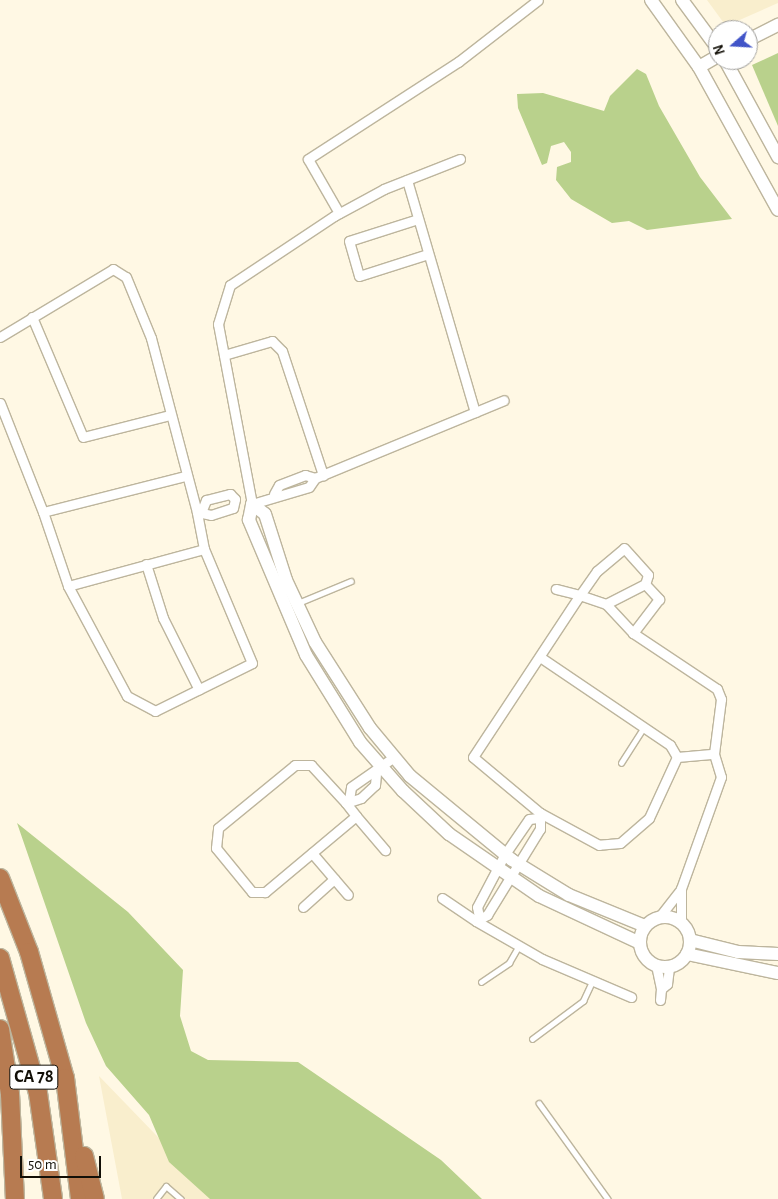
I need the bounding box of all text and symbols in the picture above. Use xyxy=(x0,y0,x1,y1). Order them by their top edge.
north arrow xyxy=(708,20,758,70)
text: N xyxy=(712,43,728,56)
road number: CA 78 xyxy=(9,1062,59,1092)
scale bar xyxy=(22,1146,104,1178)
text: 50 m xyxy=(28,1157,57,1172)

